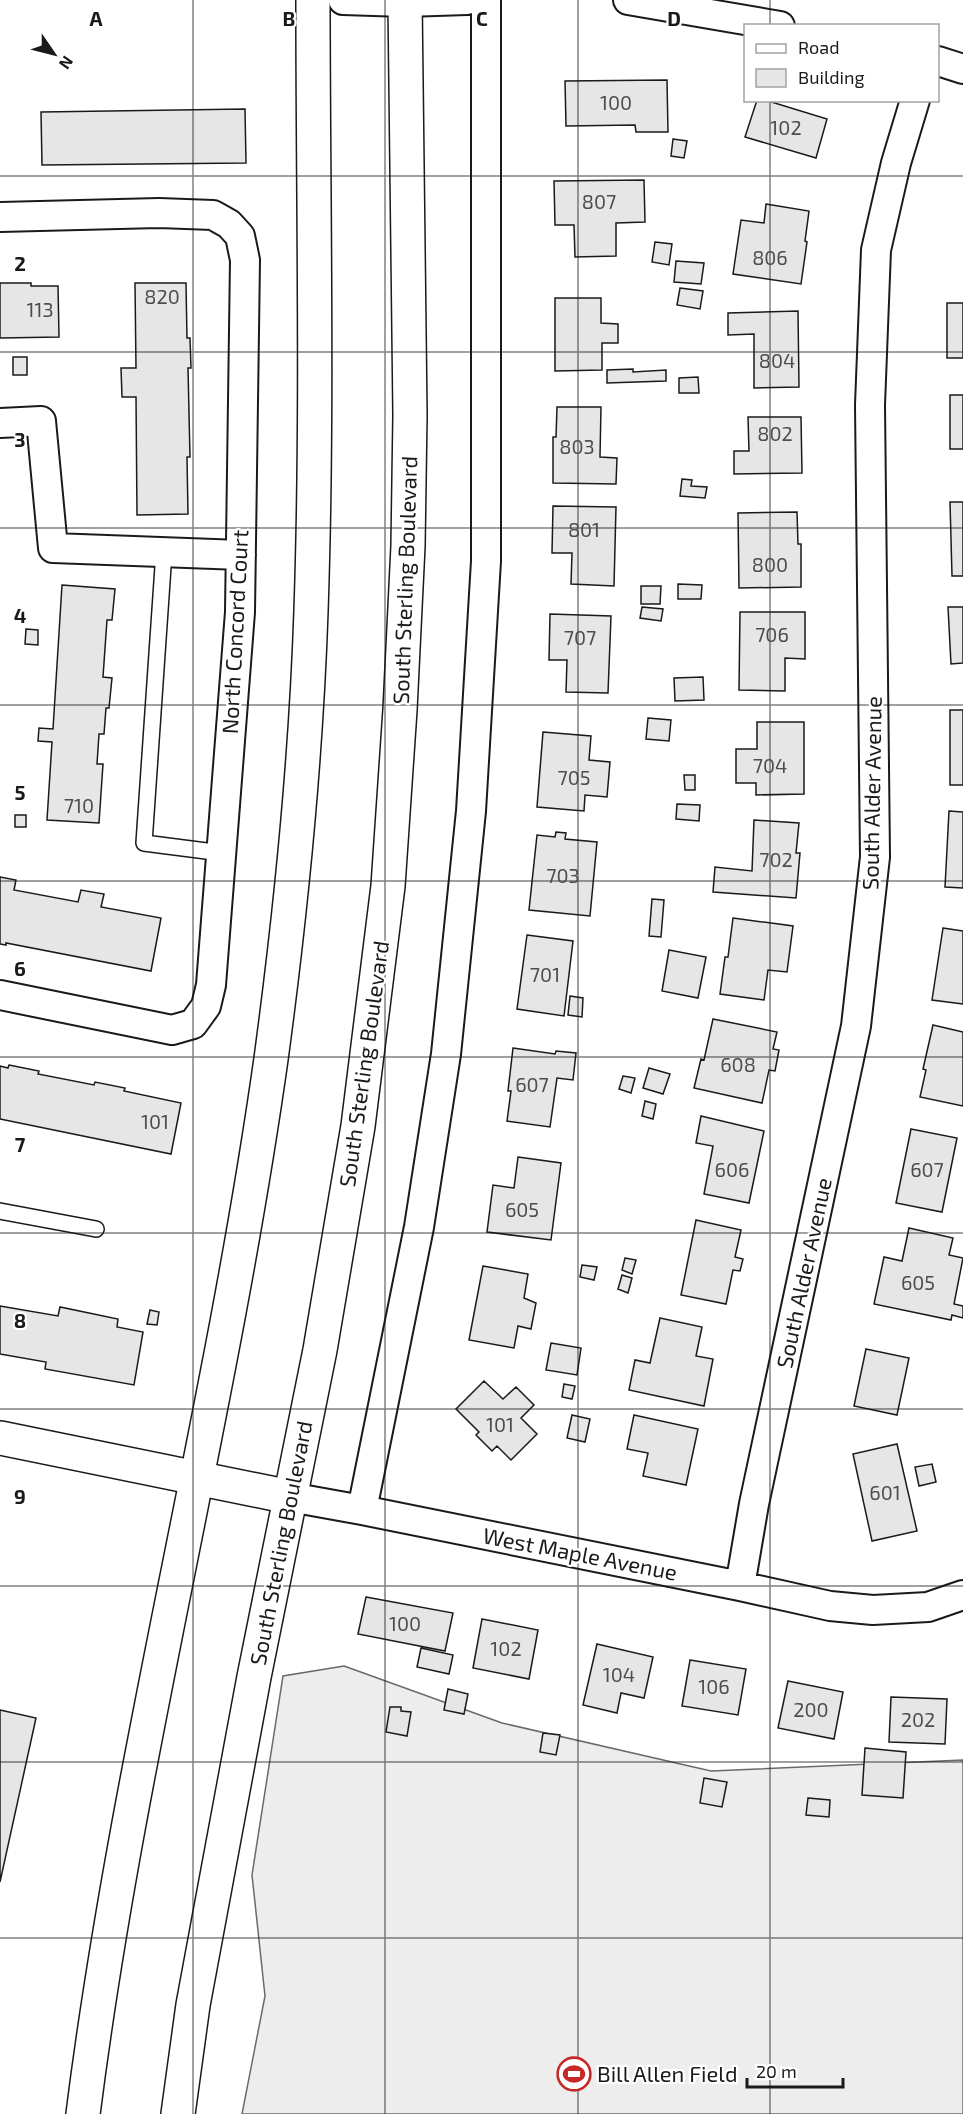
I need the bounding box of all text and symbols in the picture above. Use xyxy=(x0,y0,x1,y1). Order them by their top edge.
text: A xyxy=(89,6,103,30)
text: B xyxy=(283,6,295,30)
text: C xyxy=(476,6,488,30)
text: D xyxy=(667,6,681,30)
north arrow xyxy=(24,24,84,84)
legend xyxy=(744,24,939,102)
text: Road xyxy=(798,36,839,58)
text: N xyxy=(56,53,78,73)
text: Building xyxy=(798,66,865,88)
house number: 100 xyxy=(600,90,632,114)
house number: 102 xyxy=(770,115,802,139)
house number: 807 xyxy=(582,189,616,213)
house number: 806 xyxy=(752,245,788,269)
text: 2 xyxy=(14,251,26,275)
house number: 820 xyxy=(144,284,180,308)
house number: 113 xyxy=(26,297,54,321)
house number: 804 xyxy=(759,348,795,372)
house number: 802 xyxy=(757,421,793,445)
text: 3 xyxy=(14,427,26,451)
house number: 803 xyxy=(559,434,595,458)
street label: South Sterling Boulevard xyxy=(387,455,421,705)
house number: 801 xyxy=(568,517,600,541)
street label: North Concord Court xyxy=(216,529,252,735)
house number: 800 xyxy=(752,552,788,576)
text: 4 xyxy=(14,603,27,627)
house number: 706 xyxy=(755,622,789,646)
house number: 707 xyxy=(564,625,596,649)
street label: South Alder Avenue xyxy=(856,696,886,890)
house number: 704 xyxy=(753,753,787,777)
house number: 705 xyxy=(557,765,591,789)
text: 5 xyxy=(14,780,26,804)
house number: 710 xyxy=(64,793,94,817)
house number: 702 xyxy=(759,847,793,871)
house number: 703 xyxy=(546,863,580,887)
street label: South Sterling Boulevard xyxy=(333,939,393,1189)
text: 6 xyxy=(14,956,26,980)
house number: 701 xyxy=(530,962,560,986)
house number: 608 xyxy=(720,1052,756,1076)
house number: 607 xyxy=(515,1072,549,1096)
house number: 101 xyxy=(141,1109,169,1133)
text: 7 xyxy=(15,1132,26,1156)
house number: 606 xyxy=(715,1157,749,1181)
house number: 607 xyxy=(910,1157,944,1181)
street label: South Alder Avenue xyxy=(770,1175,836,1370)
house number: 605 xyxy=(505,1197,539,1221)
house number: 605 xyxy=(901,1270,935,1294)
text: 8 xyxy=(14,1308,26,1332)
house number: 101 xyxy=(486,1412,514,1436)
street label: South Sterling Boulevard xyxy=(244,1418,316,1667)
house number: 601 xyxy=(869,1480,901,1504)
text: 9 xyxy=(14,1484,26,1508)
street label: West Maple Avenue xyxy=(481,1521,680,1585)
house number: 100 xyxy=(389,1611,421,1635)
house number: 102 xyxy=(490,1636,522,1660)
house number: 104 xyxy=(603,1662,635,1686)
house number: 106 xyxy=(698,1674,730,1698)
house number: 200 xyxy=(793,1697,829,1721)
house number: 202 xyxy=(901,1707,935,1731)
scale bar xyxy=(747,2051,843,2089)
sports icon: Bill Allen Field xyxy=(556,2056,592,2092)
place label: Bill Allen Field xyxy=(597,2060,738,2086)
text: 20 m xyxy=(756,2060,797,2082)

